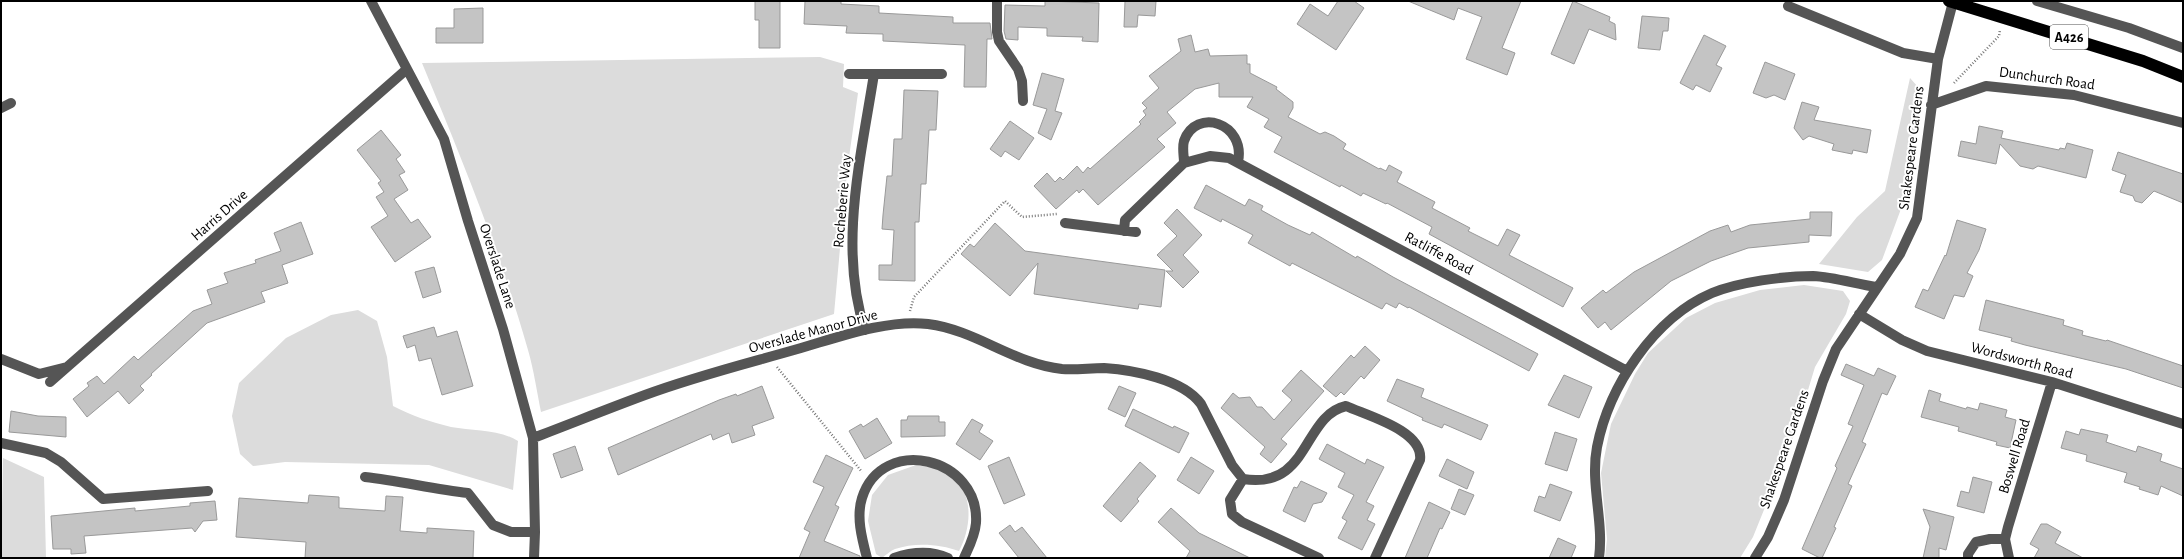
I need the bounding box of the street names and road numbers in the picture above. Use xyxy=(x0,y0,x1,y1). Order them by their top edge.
road number: A426 xyxy=(2050,25,2088,49)
street label: Dunchurch Road xyxy=(1998,64,2096,93)
street label: Shakespeare Gardens xyxy=(1896,85,1927,211)
street label: Rocheberie Way xyxy=(831,153,854,248)
street label: Harris Drive xyxy=(188,187,250,244)
street label: Overslade Lane xyxy=(477,222,518,311)
street label: Ratliffe Road xyxy=(1402,229,1476,278)
street label: Overslade Manor Drive xyxy=(747,307,879,356)
street label: Wordsworth Road xyxy=(1969,340,2075,381)
street label: Shakespeare Gardens xyxy=(1757,388,1812,511)
street label: Boswell Road xyxy=(1996,417,2033,495)

